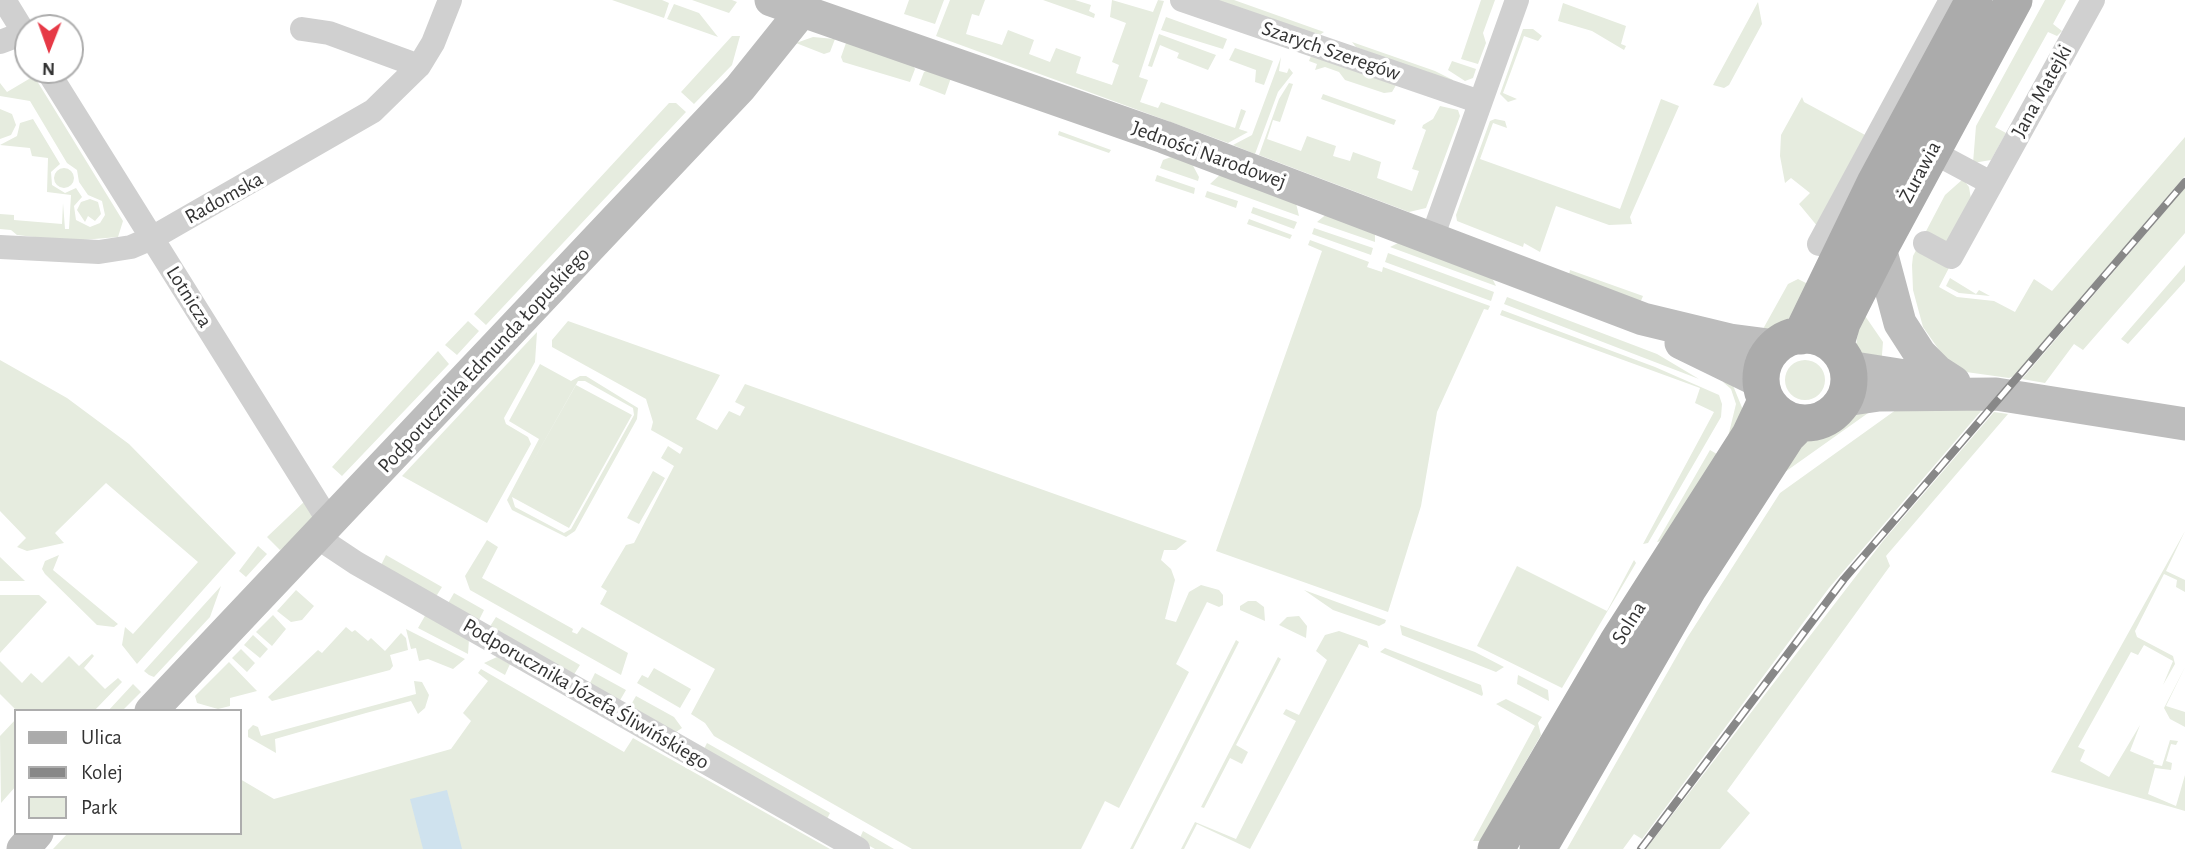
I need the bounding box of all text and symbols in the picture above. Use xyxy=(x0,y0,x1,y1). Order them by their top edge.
north arrow xyxy=(14,14,84,84)
street label: Szarych Szeregów xyxy=(1258,16,1404,86)
street label: Jana Matejki xyxy=(2006,40,2078,142)
text: N xyxy=(42,59,55,78)
street label: Jedności Narodowej xyxy=(1128,115,1290,195)
street label: Żurawia xyxy=(1893,137,1947,207)
street label: Radomska xyxy=(181,166,267,230)
street label: Podporucznika Edmunda Łopuskiego xyxy=(372,242,596,478)
street label: Lotnicza xyxy=(160,262,218,332)
street label: Solna xyxy=(1606,597,1652,649)
street label: Podporucznika Józefa Śliwińskiego xyxy=(458,613,714,775)
legend xyxy=(14,709,242,835)
text: Ulica xyxy=(81,727,122,748)
text: Kolej xyxy=(81,762,123,783)
text: Park xyxy=(81,797,117,818)

